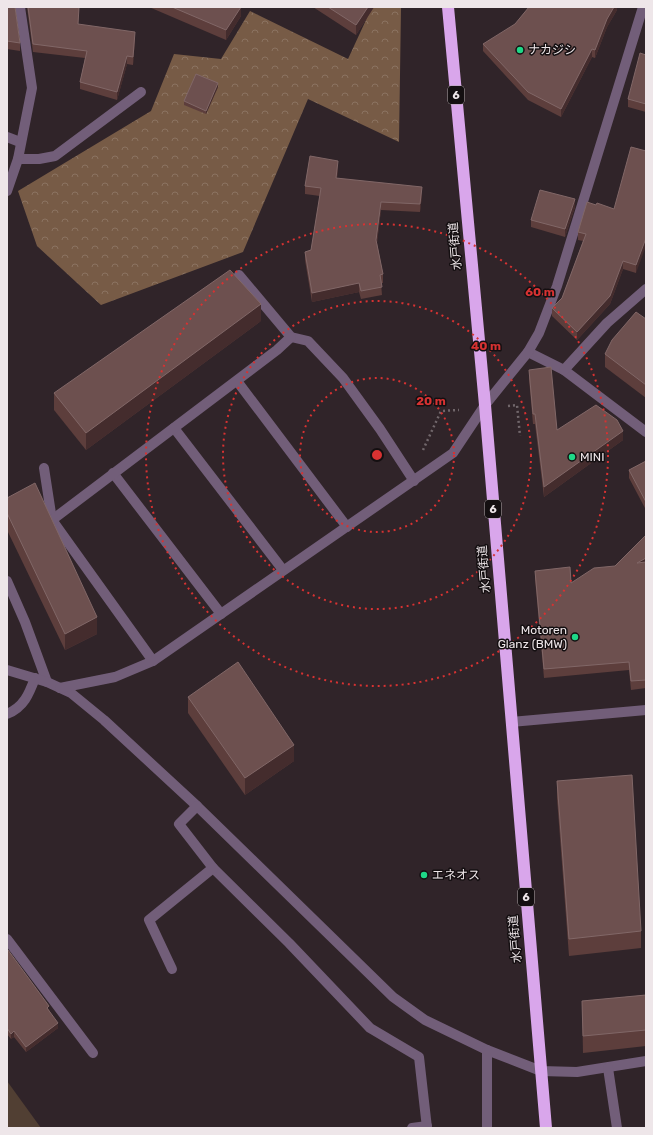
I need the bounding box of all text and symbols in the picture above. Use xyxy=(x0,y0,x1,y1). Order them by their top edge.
place label: ナカジシ xyxy=(528,43,576,57)
marker: ナカジシ xyxy=(515,45,525,55)
road number: 6 xyxy=(448,86,464,104)
street label: 水戸街道 xyxy=(446,221,464,271)
text: 60 m xyxy=(525,285,555,299)
text: 40 m xyxy=(471,339,501,353)
text: 20 m xyxy=(416,394,446,408)
centre of rings xyxy=(370,448,384,462)
place label: MINI xyxy=(580,450,604,464)
marker: MINI xyxy=(567,452,577,462)
road number: 6 xyxy=(485,500,501,518)
street label: 水戸街道 xyxy=(475,544,493,594)
place label: Motoren Glanz (BMW) xyxy=(498,623,567,651)
marker: Motoren Glanz (BMW) xyxy=(570,632,580,642)
place label: エネオス xyxy=(432,868,480,882)
marker: エネオス xyxy=(419,870,429,880)
road number: 6 xyxy=(518,888,534,906)
street label: 水戸街道 xyxy=(506,914,524,964)

